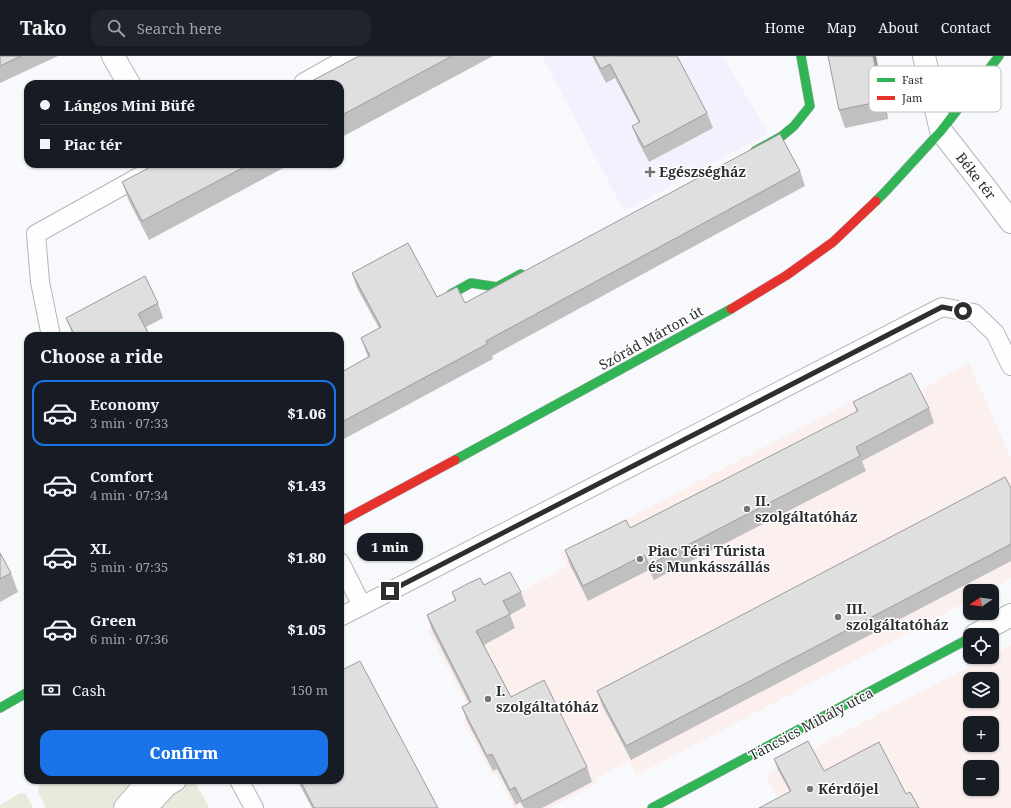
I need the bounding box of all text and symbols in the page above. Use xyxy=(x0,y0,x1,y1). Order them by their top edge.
search box xyxy=(91,10,371,46)
text: Tako xyxy=(20,15,67,41)
icon: search xyxy=(105,17,127,39)
text: Search here xyxy=(137,18,222,38)
text: Home xyxy=(765,18,805,37)
text: Map xyxy=(827,18,856,37)
text: About xyxy=(878,18,919,37)
text: Contact xyxy=(941,18,991,37)
legend xyxy=(869,66,1001,112)
text: Fast xyxy=(902,72,923,87)
text: Jam xyxy=(901,90,923,105)
text: Lángos Mini Büfé xyxy=(64,95,195,115)
text: Piac tér xyxy=(64,134,122,154)
street label: Béke tér xyxy=(952,148,1001,203)
place label: Egészségház xyxy=(659,162,746,181)
marker: Egészségház xyxy=(644,166,656,178)
street label: Szórád Márton út xyxy=(595,301,706,374)
route start xyxy=(954,302,972,320)
text: Choose a ride xyxy=(40,344,163,368)
text: Economy xyxy=(90,394,159,414)
icon: car xyxy=(42,395,78,431)
text: $1.06 xyxy=(287,403,326,423)
text: 3 min · 07:33 xyxy=(90,414,168,432)
text: Comfort xyxy=(90,466,153,486)
icon: car xyxy=(42,467,78,503)
text: $1.43 xyxy=(287,475,326,495)
text: 4 min · 07:34 xyxy=(90,486,168,504)
place label: II. szolgáltatóház xyxy=(755,491,857,526)
marker: II. szolgáltatóház xyxy=(742,504,752,514)
callout: 1 min xyxy=(357,533,423,561)
text: XL xyxy=(90,538,111,558)
text: 1 min xyxy=(371,538,409,556)
icon: car xyxy=(42,539,78,575)
place label: Piac Téri Túrista és Munkásszállás xyxy=(648,541,770,576)
text: $1.80 xyxy=(287,547,326,567)
marker: Piac Téri Túrista és Munkásszállás xyxy=(635,554,645,564)
text: 5 min · 07:35 xyxy=(90,558,168,576)
route end xyxy=(381,582,399,600)
north arrow xyxy=(963,584,999,620)
map controls xyxy=(963,584,999,796)
place label: III. szolgáltatóház xyxy=(846,599,948,634)
text: Green xyxy=(90,610,137,630)
icon: car xyxy=(42,611,78,647)
marker: III. szolgáltatóház xyxy=(833,612,843,622)
text: $1.05 xyxy=(287,619,326,639)
button: locate xyxy=(963,628,999,664)
text: 6 min · 07:36 xyxy=(90,630,168,648)
button: layers xyxy=(963,672,999,708)
icon: cash xyxy=(40,679,62,701)
text: Cash xyxy=(72,680,106,700)
text: 150 m xyxy=(291,681,328,699)
place label: I. szolgáltatóház xyxy=(496,681,598,716)
street label: Táncsics Mihály utca xyxy=(745,683,876,764)
marker: I. szolgáltatóház xyxy=(483,694,493,704)
button: + xyxy=(963,716,999,752)
button: Confirm xyxy=(40,730,328,776)
button: − xyxy=(963,760,999,796)
place label: Kérdőjel xyxy=(818,779,879,798)
marker: Kérdőjel xyxy=(805,784,815,794)

